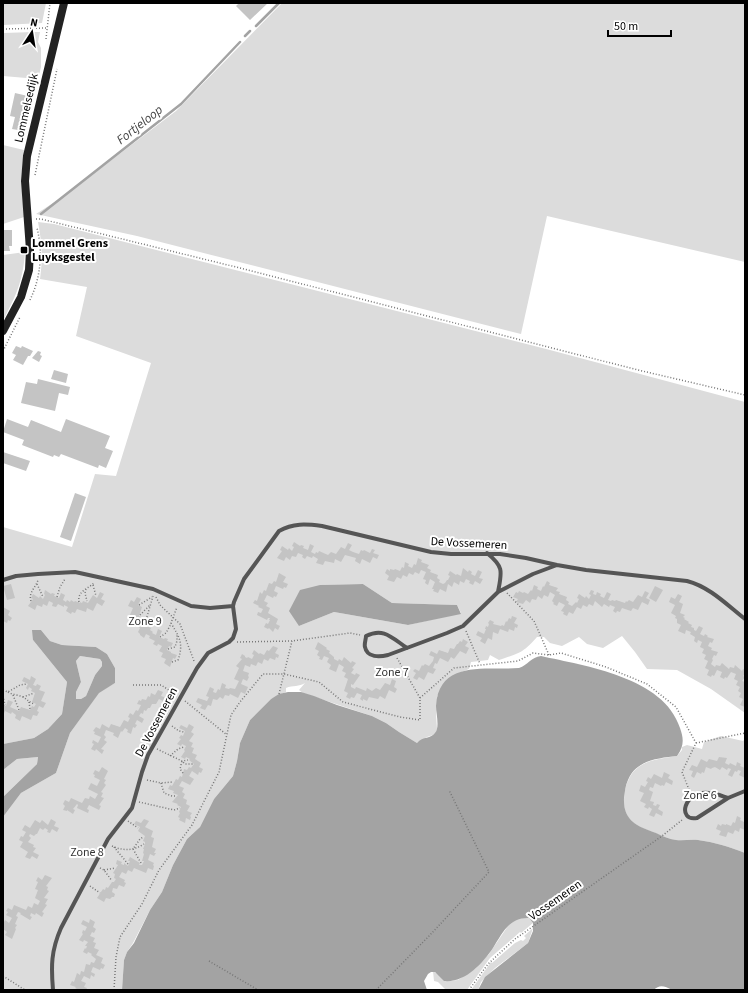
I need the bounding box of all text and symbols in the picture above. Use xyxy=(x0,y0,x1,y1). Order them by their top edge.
north arrow xyxy=(12,12,52,52)
scale bar xyxy=(608,12,671,38)
text: N xyxy=(29,15,39,31)
text: 50 m xyxy=(614,18,638,35)
street label: Lommelsedijk xyxy=(10,72,43,144)
water label: Fortjeloop xyxy=(113,101,167,149)
place label: Lommel Grens Luyksgestel xyxy=(32,235,108,266)
marker: Lommel Grens Luyksgestel xyxy=(19,245,29,255)
street label: De Vossemeren xyxy=(430,533,508,554)
park label: Zone 9 xyxy=(128,613,162,630)
park label: Zone 7 xyxy=(375,664,409,681)
street label: De Vossemeren xyxy=(131,684,182,760)
park label: Zone 6 xyxy=(683,787,717,804)
park label: Zone 8 xyxy=(70,844,104,861)
street label: Vossemeren xyxy=(525,876,585,925)

